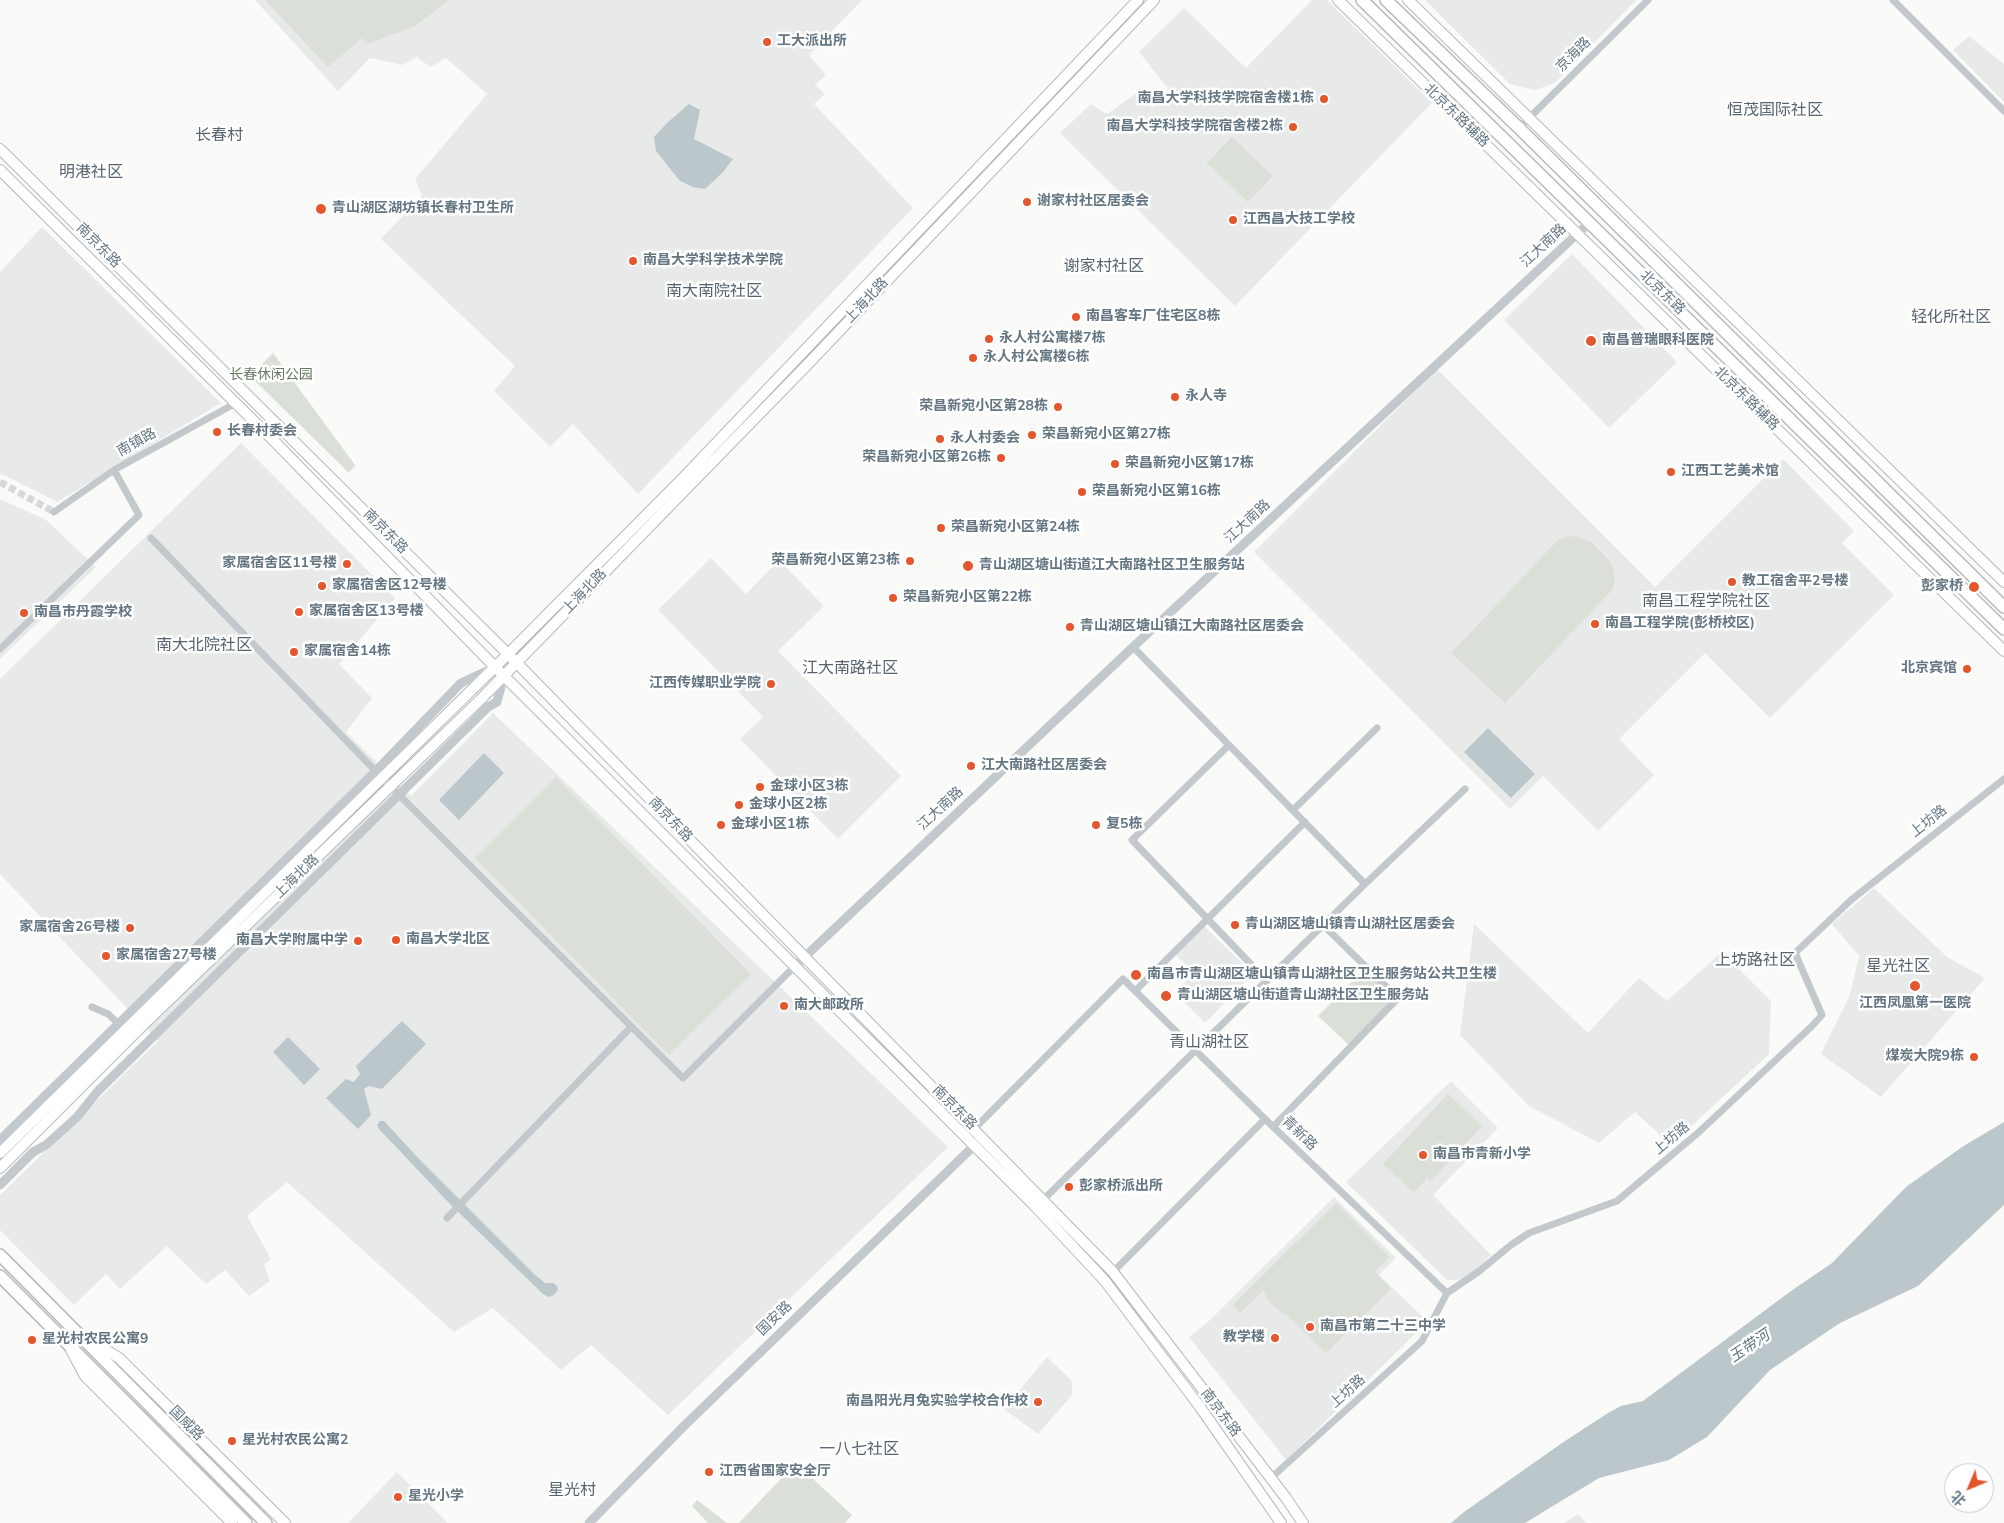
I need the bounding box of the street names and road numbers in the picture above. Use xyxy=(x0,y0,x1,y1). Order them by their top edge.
street label: 京海路 xyxy=(1553,34,1595,76)
street label: 北京东路辅路 xyxy=(1420,81,1492,151)
street label: 南京东路 xyxy=(72,220,124,272)
street label: 江大南路 xyxy=(1518,221,1570,271)
street label: 北京东路 xyxy=(1636,268,1688,318)
street label: 上海北路 xyxy=(842,275,892,327)
street label: 北京东路辅路 xyxy=(1710,364,1782,434)
street label: 南镇路 xyxy=(115,425,159,461)
street label: 江大南路 xyxy=(1222,497,1274,547)
street label: 南京东路 xyxy=(359,506,411,558)
street label: 上海北路 xyxy=(560,566,610,618)
street label: 江大南路 xyxy=(915,784,967,834)
street label: 南京东路 xyxy=(645,794,695,846)
street label: 上坊路 xyxy=(1907,802,1951,842)
street label: 上海北路 xyxy=(271,852,323,902)
street label: 南京东路 xyxy=(928,1082,980,1134)
street label: 青新路 xyxy=(1278,1113,1320,1155)
street label: 上坊路 xyxy=(1651,1119,1693,1159)
street label: 国安路 xyxy=(754,1298,796,1340)
street label: 上坊路 xyxy=(1327,1372,1369,1412)
street label: 南京东路 xyxy=(1196,1386,1244,1440)
street label: 国威路 xyxy=(165,1403,207,1445)

